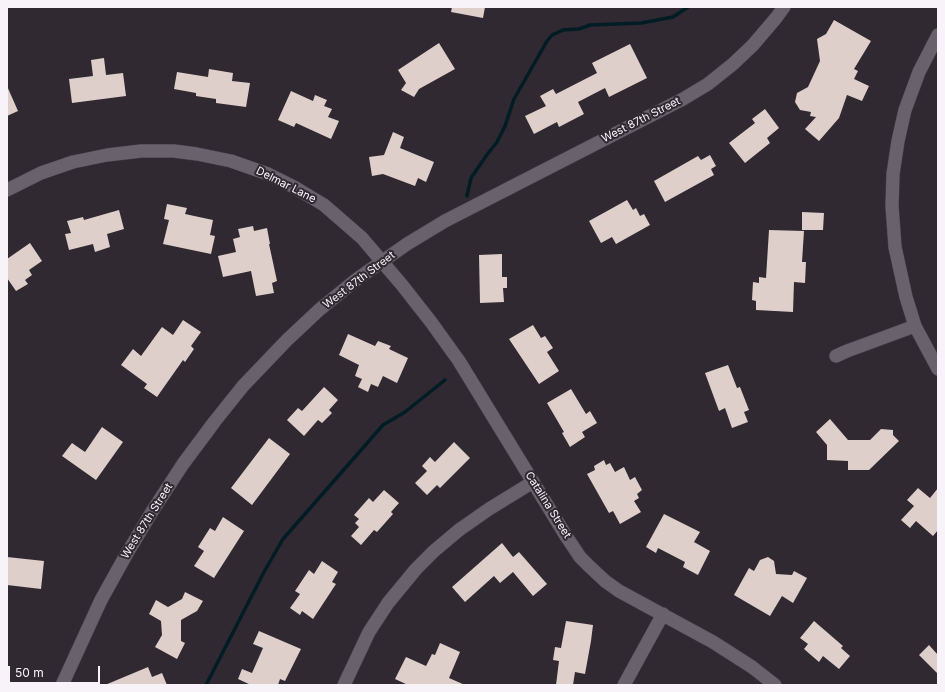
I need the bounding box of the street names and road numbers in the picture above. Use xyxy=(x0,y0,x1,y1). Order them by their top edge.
street label: West 87th Street xyxy=(599,94,683,146)
street label: Delmar Lane xyxy=(254,164,318,206)
street label: West 87th Street xyxy=(321,249,397,311)
street label: Catalina Street xyxy=(522,469,574,541)
street label: West 87th Street xyxy=(118,481,176,561)

